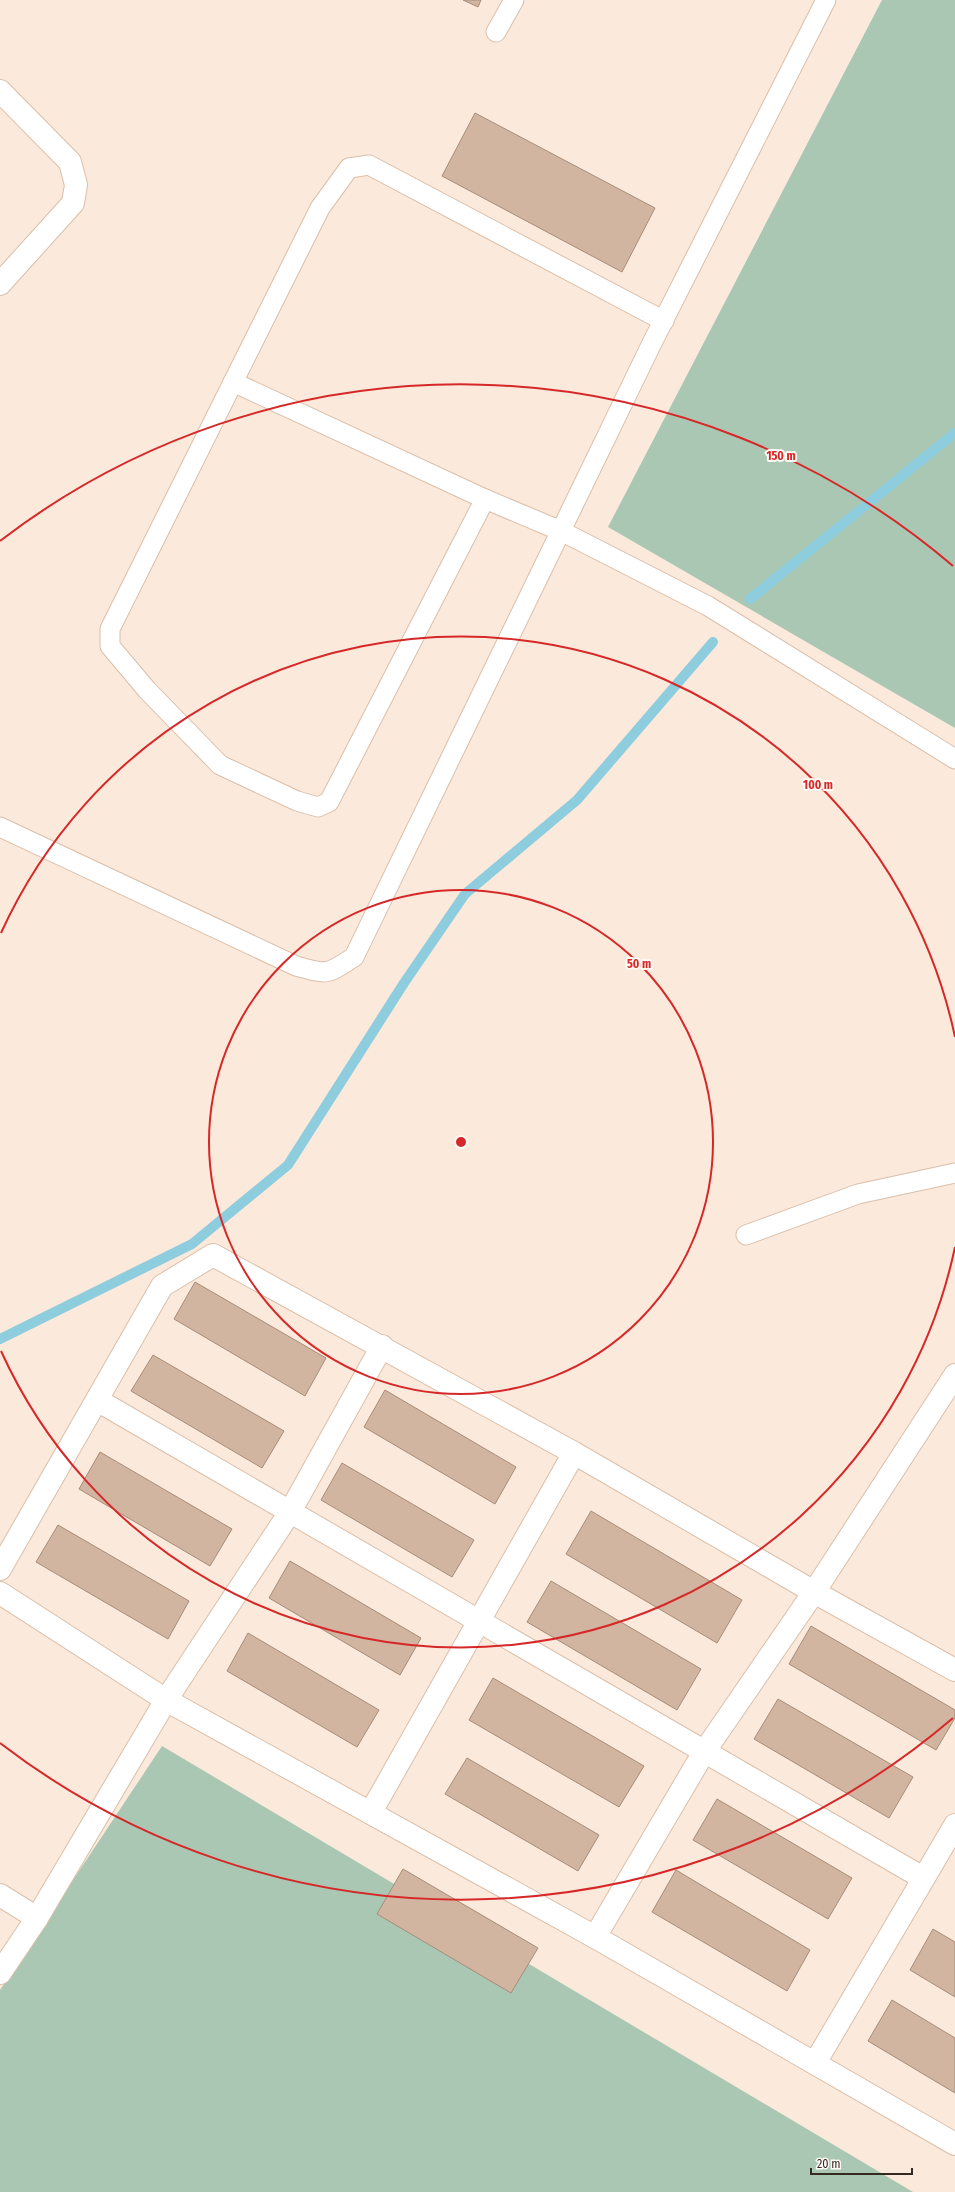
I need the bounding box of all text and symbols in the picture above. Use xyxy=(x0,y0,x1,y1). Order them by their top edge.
text: 150 m xyxy=(766,449,796,463)
text: 100 m xyxy=(803,778,833,792)
text: 50 m xyxy=(627,957,651,971)
centre of rings xyxy=(454,1135,468,1149)
scale bar xyxy=(811,2150,912,2176)
text: 20 m xyxy=(817,2157,841,2171)

